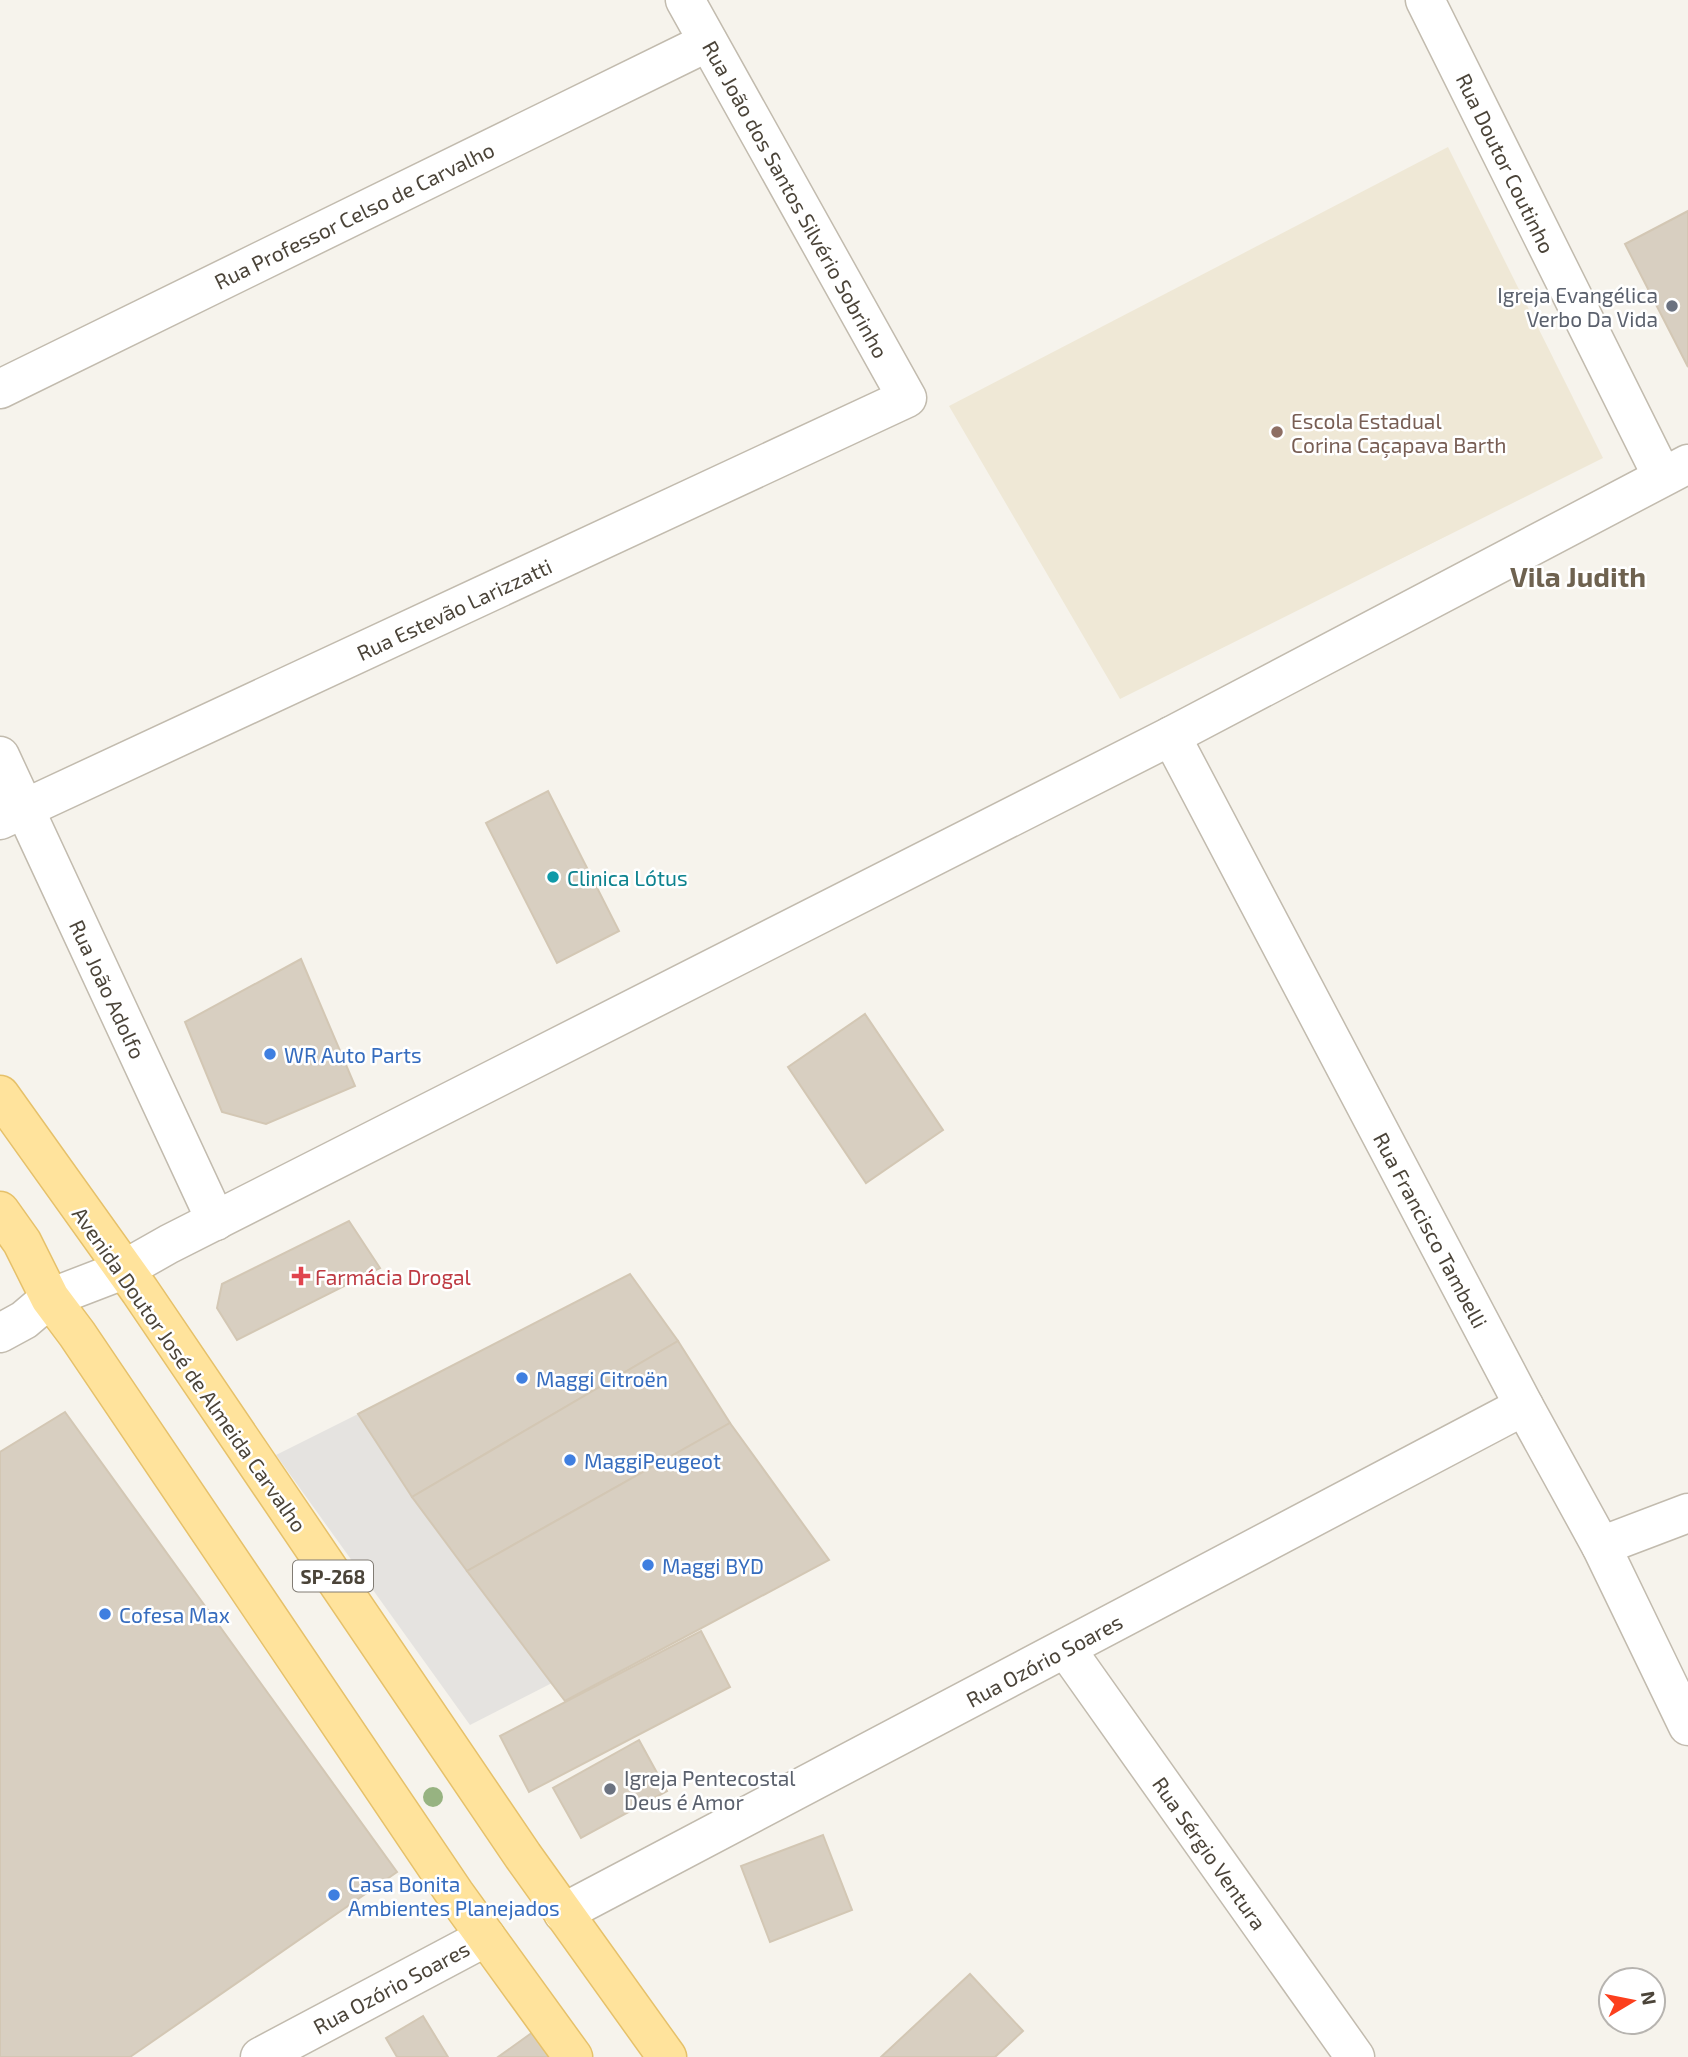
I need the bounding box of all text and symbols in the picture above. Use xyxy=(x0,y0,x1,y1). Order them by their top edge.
street label: Rua João dos Santos Silvério Sobrinho xyxy=(698,36,894,362)
street label: Rua Doutor Coutinho xyxy=(1452,69,1560,257)
street label: Rua Professor Celso de Carvalho xyxy=(210,136,498,294)
place label: Igreja Evangélica Verbo Da Vida xyxy=(1497,282,1658,331)
marker: Igreja Evangélica Verbo Da Vida xyxy=(1664,298,1680,314)
place label: Escola Estadual Corina Caçapava Barth xyxy=(1291,408,1506,459)
marker: Escola Estadual Corina Caçapava Barth xyxy=(1269,424,1285,440)
street label: Rua Estevão Larizzatti xyxy=(353,553,555,665)
district label: Vila Judith xyxy=(1510,559,1646,593)
place label: Clinica Lótus xyxy=(567,865,688,890)
marker: Clinica Lótus xyxy=(545,869,561,885)
street label: Rua João Adolfo xyxy=(65,916,151,1062)
place label: WR Auto Parts xyxy=(284,1042,422,1067)
marker: WR Auto Parts xyxy=(262,1046,278,1062)
street label: Rua Francisco Tambelli xyxy=(1369,1128,1493,1332)
street label: Avenida Doutor José de Almeida Carvalho xyxy=(68,1202,312,1536)
place label: Farmácia Drogal xyxy=(315,1264,472,1289)
marker: Farmácia Drogal xyxy=(293,1268,309,1284)
place label: Maggi Citroën xyxy=(536,1366,668,1391)
marker: Maggi Citroën xyxy=(514,1370,530,1386)
place label: MaggiPeugeot xyxy=(584,1448,721,1473)
marker: MaggiPeugeot xyxy=(562,1452,578,1468)
place label: Maggi BYD xyxy=(662,1553,764,1578)
marker: Maggi BYD xyxy=(640,1557,656,1573)
road number: SP-268 xyxy=(293,1560,373,1592)
place label: Cofesa Max xyxy=(119,1602,230,1627)
marker: Cofesa Max xyxy=(97,1606,113,1622)
street label: Rua Ozório Soares xyxy=(962,1608,1126,1712)
place label: Igreja Pentecostal Deus é Amor xyxy=(624,1765,796,1814)
street label: Rua Sérgio Ventura xyxy=(1148,1772,1272,1934)
marker: Igreja Pentecostal Deus é Amor xyxy=(602,1781,618,1797)
place label: Casa Bonita Ambientes Planejados xyxy=(348,1871,560,1921)
marker: Casa Bonita Ambientes Planejados xyxy=(326,1887,342,1903)
street label: Rua Ozório Soares xyxy=(309,1935,473,2039)
north arrow xyxy=(1597,1966,1667,2036)
text: N xyxy=(1637,1989,1662,2007)

